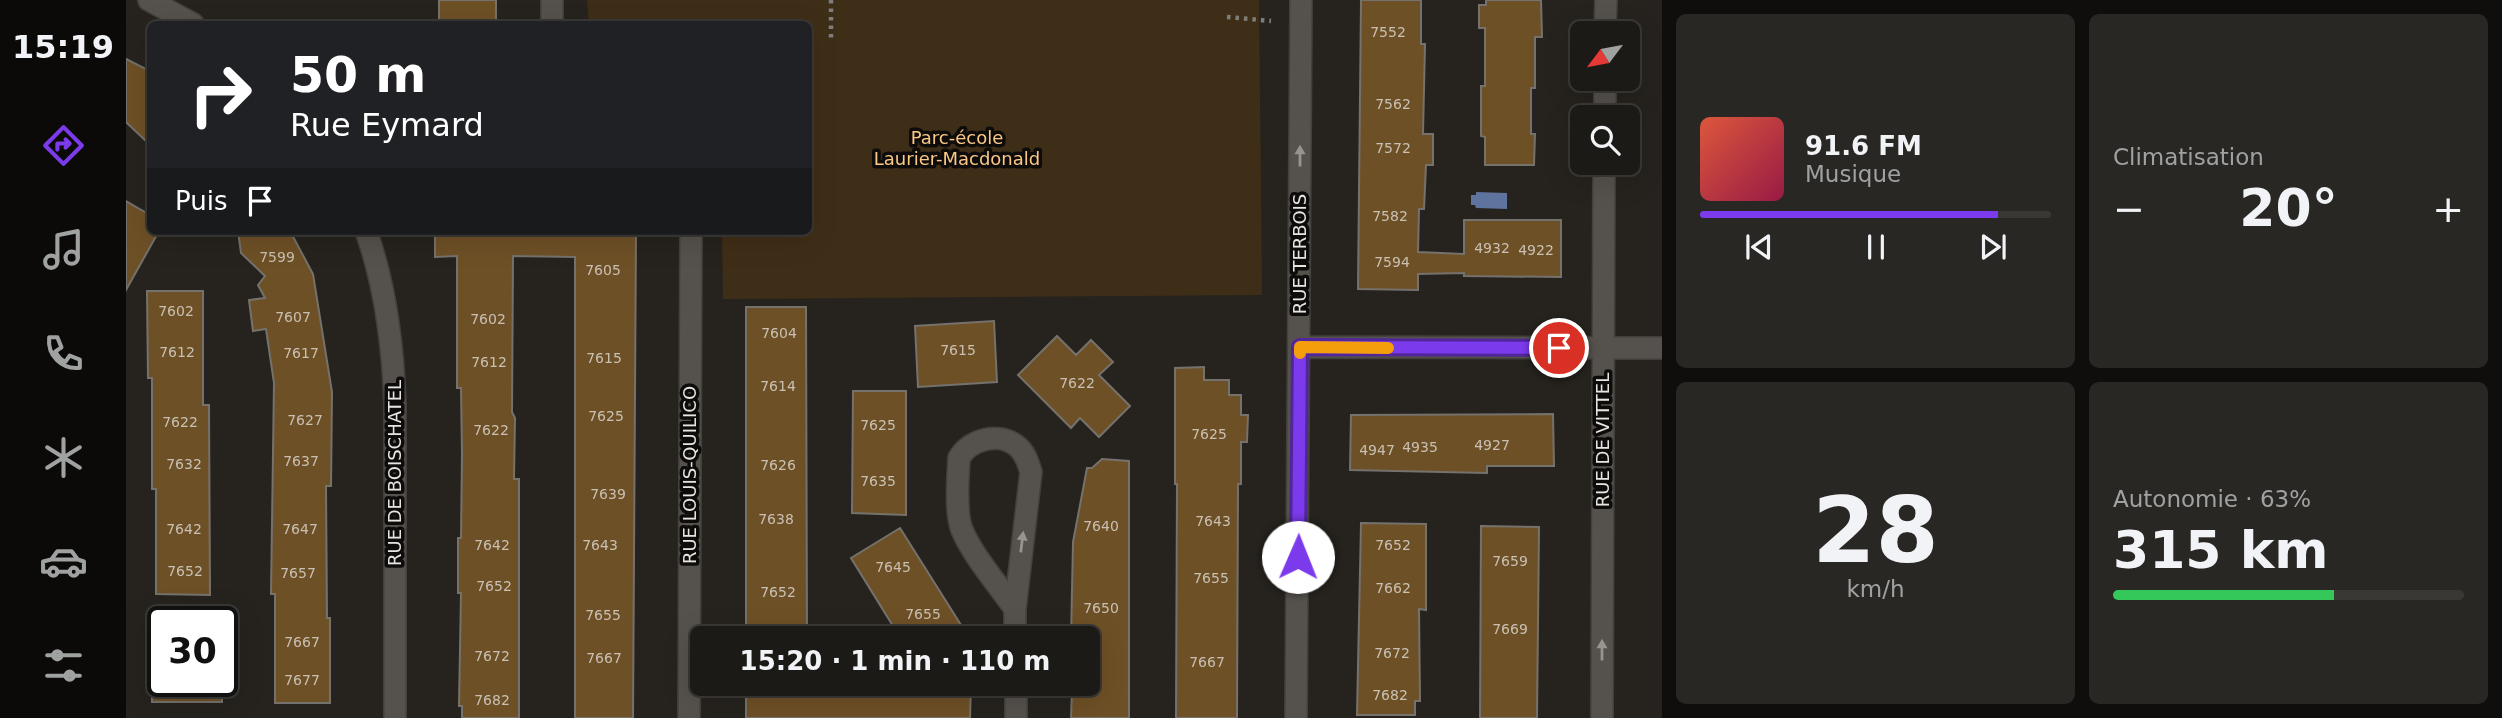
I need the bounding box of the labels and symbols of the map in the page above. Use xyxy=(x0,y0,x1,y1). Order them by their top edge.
north arrow xyxy=(1570,21,1640,91)
house number: 7552 xyxy=(1370,24,1406,40)
house number: 7562 xyxy=(1375,96,1411,112)
park label: Parc-école Laurier-Macdonald xyxy=(874,127,1040,169)
house number: 7572 xyxy=(1375,140,1411,156)
one-way arrow xyxy=(1295,145,1306,167)
street label: RUE TERBOIS xyxy=(1289,194,1310,314)
house number: 7582 xyxy=(1372,208,1408,224)
house number: 4932 xyxy=(1474,240,1510,256)
house number: 4922 xyxy=(1518,242,1554,258)
house number: 7599 xyxy=(259,249,295,265)
house number: 7594 xyxy=(1374,254,1410,270)
house number: 7605 xyxy=(585,262,621,278)
house number: 7602 xyxy=(158,303,194,319)
house number: 7607 xyxy=(275,309,311,325)
house number: 7602 xyxy=(470,311,506,327)
pin xyxy=(1529,318,1589,378)
house number: 7604 xyxy=(761,325,797,341)
house number: 7615 xyxy=(940,342,976,358)
house number: 7612 xyxy=(159,344,195,360)
house number: 7617 xyxy=(283,345,319,361)
house number: 7615 xyxy=(586,350,622,366)
house number: 7612 xyxy=(471,354,507,370)
street label: RUE DE VITTEL xyxy=(1592,373,1613,507)
house number: 7622 xyxy=(1059,375,1095,391)
house number: 7614 xyxy=(760,378,796,394)
street label: RUE DE BOISCHATEL xyxy=(384,380,405,566)
street label: RUE LOUIS-QUILICO xyxy=(679,386,700,564)
house number: 7625 xyxy=(588,408,624,424)
house number: 7627 xyxy=(287,412,323,428)
house number: 7622 xyxy=(162,414,198,430)
house number: 7625 xyxy=(860,417,896,433)
house number: 7622 xyxy=(473,422,509,438)
house number: 7625 xyxy=(1191,426,1227,442)
house number: 4927 xyxy=(1474,437,1510,453)
house number: 4935 xyxy=(1402,439,1438,455)
house number: 4947 xyxy=(1359,442,1395,458)
house number: 7637 xyxy=(283,453,319,469)
house number: 7632 xyxy=(166,456,202,472)
house number: 7626 xyxy=(760,457,796,473)
house number: 7635 xyxy=(860,473,896,489)
house number: 7639 xyxy=(590,486,626,502)
house number: 7638 xyxy=(758,511,794,527)
house number: 7643 xyxy=(1195,513,1231,529)
house number: 7640 xyxy=(1083,518,1119,534)
position arrow xyxy=(1261,520,1335,594)
house number: 7642 xyxy=(166,521,202,537)
house number: 7647 xyxy=(282,521,318,537)
one-way arrow xyxy=(1017,530,1028,552)
house number: 7642 xyxy=(474,537,510,553)
house number: 7643 xyxy=(582,537,618,553)
house number: 7652 xyxy=(1375,537,1411,553)
house number: 7659 xyxy=(1492,553,1528,569)
house number: 7645 xyxy=(875,559,911,575)
house number: 7652 xyxy=(167,563,203,579)
house number: 7657 xyxy=(280,565,316,581)
house number: 7655 xyxy=(1193,570,1229,586)
house number: 7652 xyxy=(476,578,512,594)
house number: 7662 xyxy=(1375,580,1411,596)
house number: 7652 xyxy=(760,584,796,600)
house number: 7650 xyxy=(1083,600,1119,616)
speed limit sign: 30 xyxy=(147,606,238,697)
house number: 7655 xyxy=(905,606,941,622)
house number: 7655 xyxy=(585,607,621,623)
house number: 7669 xyxy=(1492,621,1528,637)
house number: 7667 xyxy=(284,634,320,650)
one-way arrow xyxy=(1596,639,1608,661)
house number: 7672 xyxy=(1374,645,1410,661)
house number: 7672 xyxy=(474,648,510,664)
house number: 7667 xyxy=(586,650,622,666)
house number: 7667 xyxy=(1189,654,1225,670)
house number: 7677 xyxy=(284,672,320,688)
house number: 7682 xyxy=(1372,687,1408,703)
house number: 7682 xyxy=(474,692,510,708)

